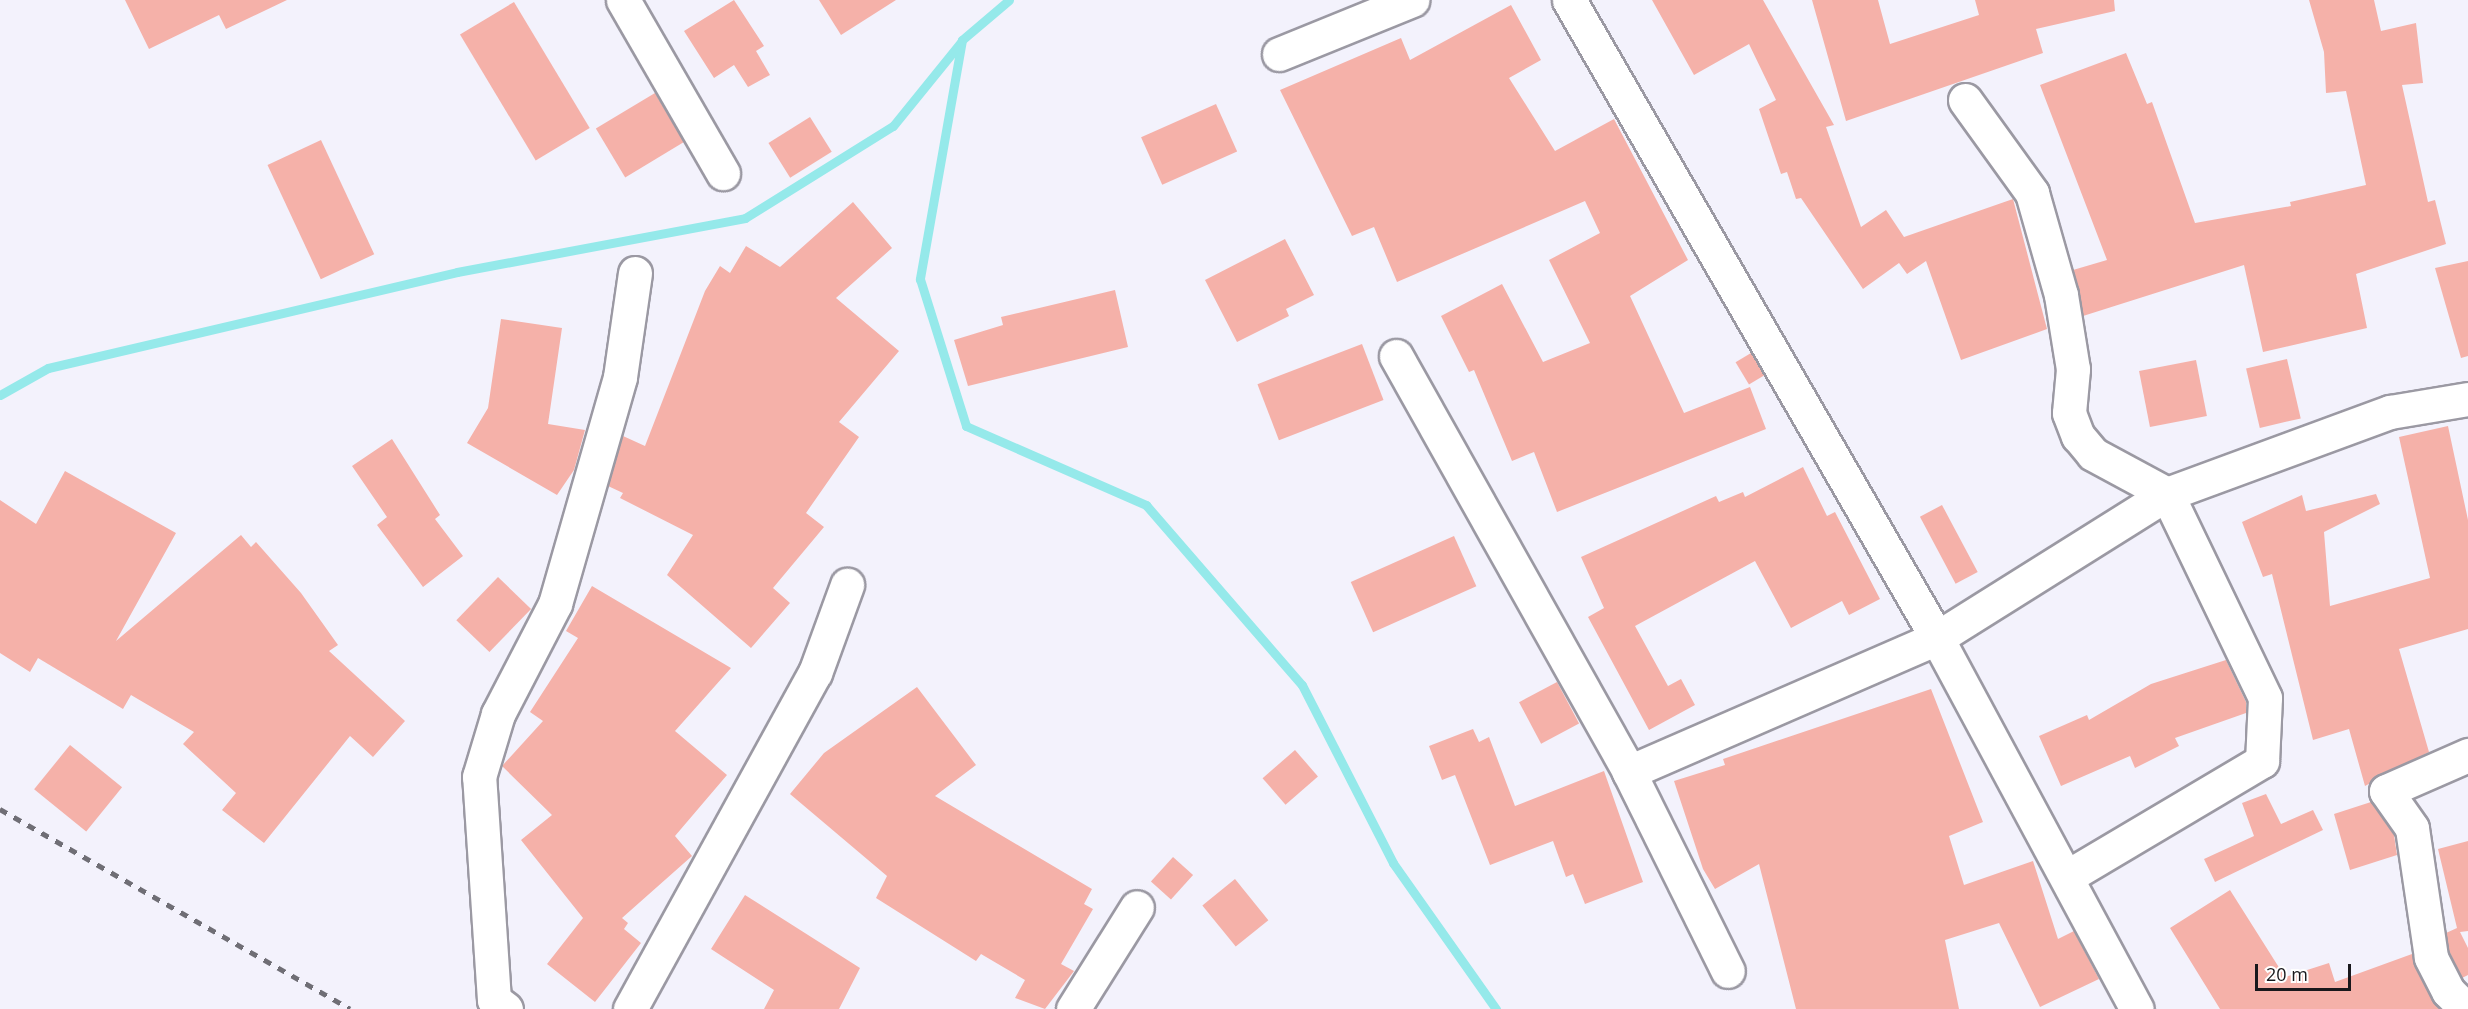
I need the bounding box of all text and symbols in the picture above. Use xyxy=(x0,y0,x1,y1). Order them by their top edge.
scale bar xyxy=(2258,952,2354,990)
text: 20 m xyxy=(2266,962,2308,986)

